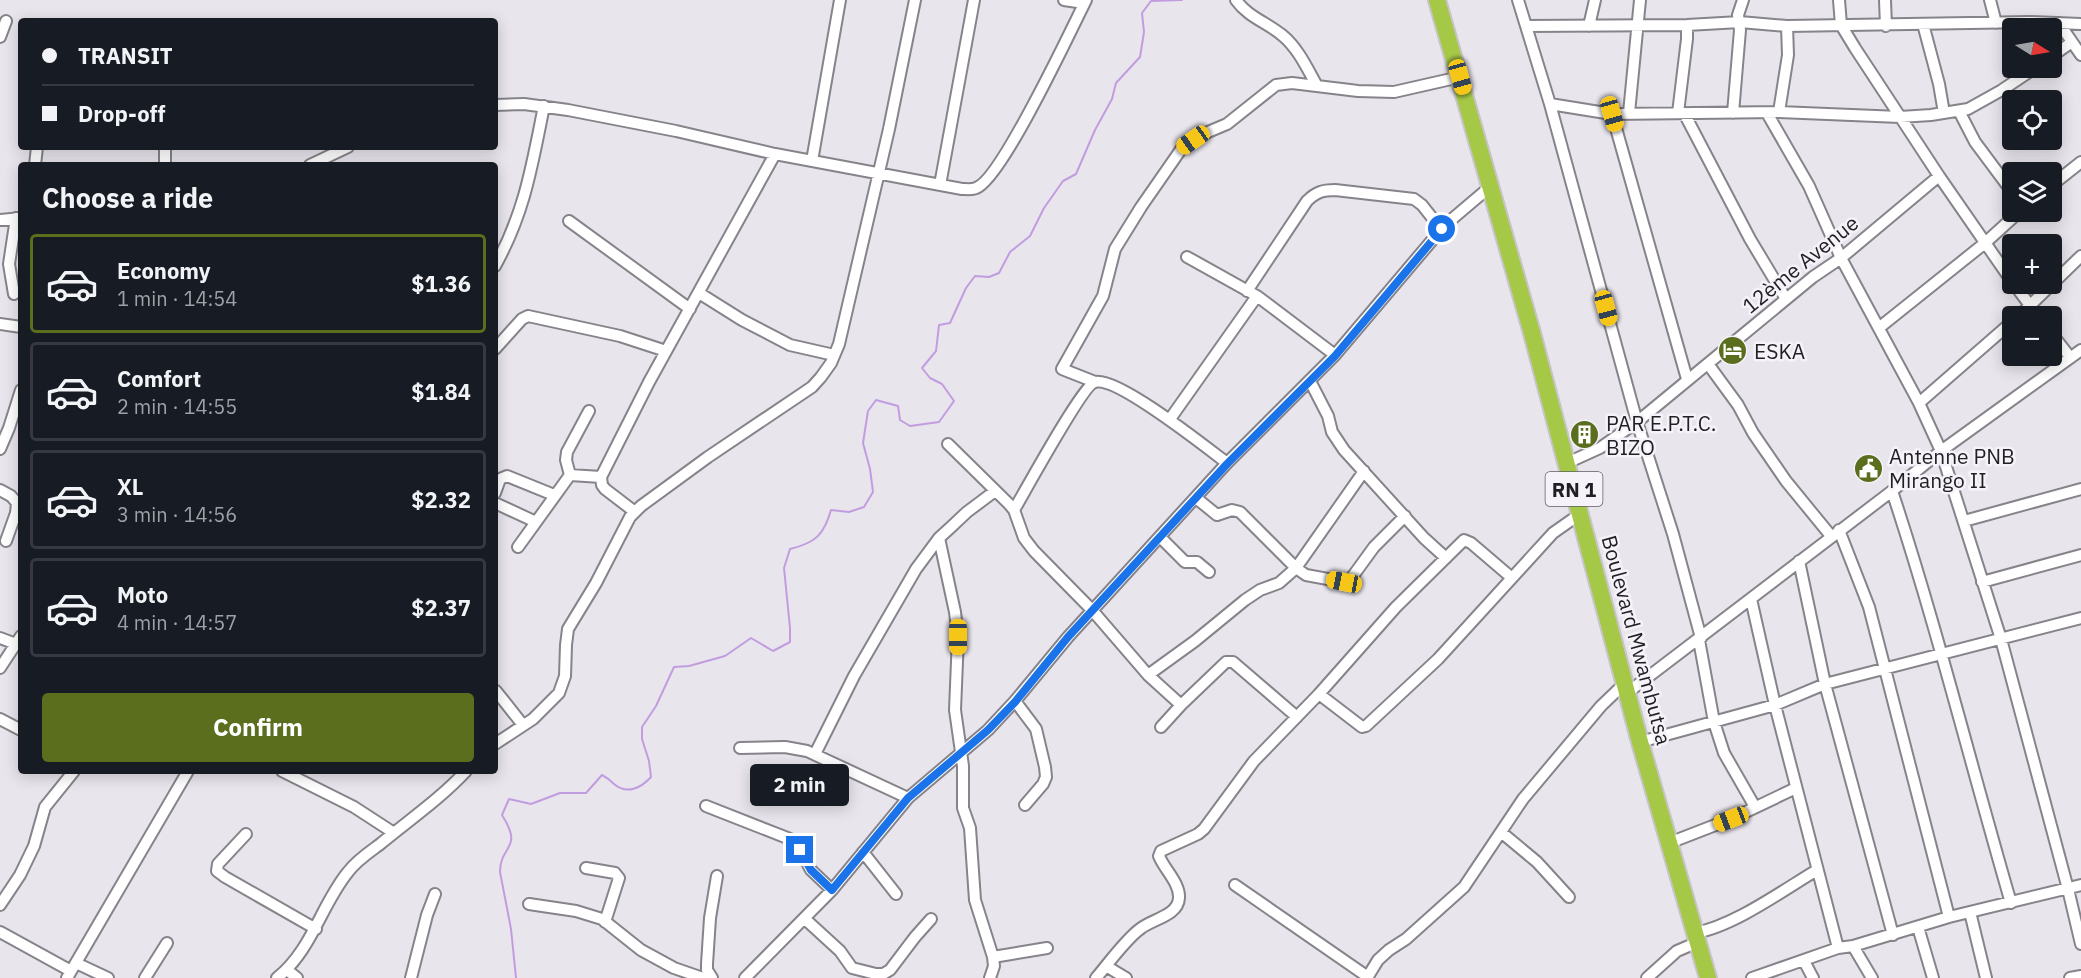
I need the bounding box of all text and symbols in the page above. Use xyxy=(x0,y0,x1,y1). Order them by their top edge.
north arrow xyxy=(2002,18,2062,78)
map controls xyxy=(2002,18,2062,366)
text: TRANSIT xyxy=(78,41,173,70)
car xyxy=(1446,57,1474,97)
button: locate xyxy=(2002,90,2062,150)
car xyxy=(1598,94,1626,134)
text: Drop-off xyxy=(78,99,165,128)
car xyxy=(1173,122,1213,158)
button: layers xyxy=(2002,162,2062,222)
text: Choose a ride xyxy=(42,180,213,215)
street label: 12ème Avenue xyxy=(1736,209,1864,319)
route start xyxy=(1428,215,1455,242)
button: + xyxy=(2002,234,2062,294)
text: Economy xyxy=(117,256,211,285)
icon: car xyxy=(45,257,99,311)
text: $1.36 xyxy=(411,269,471,298)
text: 1 min · 14:54 xyxy=(117,285,237,312)
car xyxy=(1593,288,1619,328)
button: − xyxy=(2002,306,2062,366)
hotel icon: ESKA xyxy=(1717,335,1749,367)
place label: ESKA xyxy=(1754,337,1805,365)
text: Comfort xyxy=(117,364,201,393)
icon: car xyxy=(45,365,99,419)
text: $1.84 xyxy=(411,377,471,406)
text: 2 min · 14:55 xyxy=(117,393,237,420)
place label: PAR E.P.T.C. BIZO xyxy=(1606,409,1716,461)
building icon: PAR E.P.T.C. BIZO xyxy=(1569,419,1601,451)
place label: Antenne PNB Mirango II xyxy=(1889,442,2015,494)
public building icon: Antenne PNB Mirango II xyxy=(1852,452,1884,484)
text: XL xyxy=(117,472,143,501)
road number: RN 1 xyxy=(1546,472,1602,506)
icon: car xyxy=(45,473,99,527)
text: $2.32 xyxy=(411,485,471,514)
text: 3 min · 14:56 xyxy=(117,501,237,528)
street label: Boulevard Mwambutsa xyxy=(1596,532,1678,748)
car xyxy=(1325,570,1363,594)
text: Moto xyxy=(117,580,168,609)
icon: car xyxy=(45,581,99,635)
text: $2.37 xyxy=(411,593,471,622)
text: 4 min · 14:57 xyxy=(117,609,237,636)
car xyxy=(949,619,967,655)
button: Confirm xyxy=(42,693,474,762)
callout: 2 min xyxy=(750,763,850,805)
text: 2 min xyxy=(773,771,826,798)
car xyxy=(1711,804,1751,834)
route end xyxy=(786,836,813,863)

